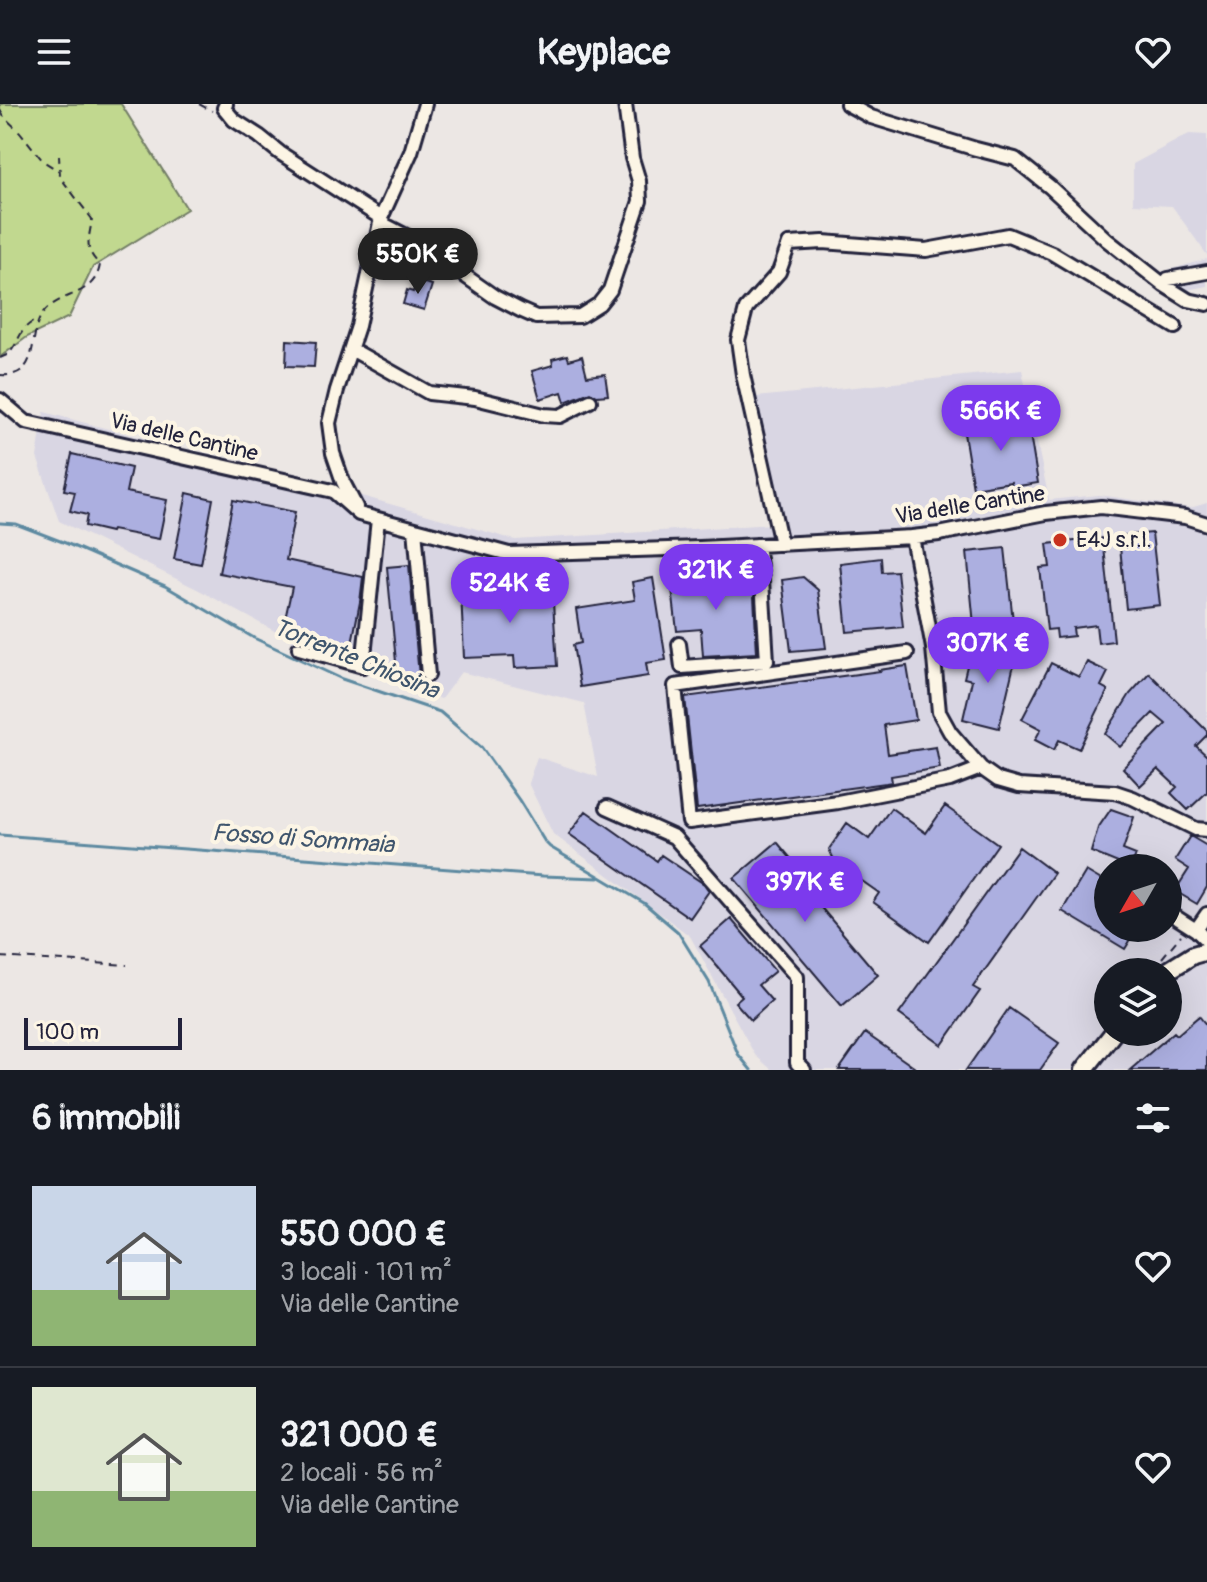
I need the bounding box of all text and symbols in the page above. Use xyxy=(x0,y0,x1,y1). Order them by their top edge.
icon: menu xyxy=(32,30,76,74)
text: Keyplace xyxy=(537,30,670,75)
icon: heart xyxy=(1131,30,1175,74)
pin: 550K € xyxy=(353,228,483,296)
text: 550K € xyxy=(376,238,460,270)
pin: 566K € xyxy=(936,385,1066,453)
text: 566K € xyxy=(960,395,1042,427)
street label: Via delle Cantine xyxy=(107,406,261,468)
street label: Via delle Cantine xyxy=(893,479,1047,531)
place label: E4J s.r.l. xyxy=(1076,526,1152,554)
marker: E4J s.r.l. xyxy=(1051,531,1069,549)
pin: 321K € xyxy=(651,544,781,612)
text: 321K € xyxy=(677,554,755,586)
pin: 524K € xyxy=(445,557,575,625)
text: 524K € xyxy=(469,567,551,599)
water label: Torrente Chiosina xyxy=(269,613,445,706)
pin: 307K € xyxy=(923,617,1053,685)
text: 307K € xyxy=(946,627,1030,659)
water label: Fosso di Sommaia xyxy=(211,818,397,860)
north arrow xyxy=(1094,854,1182,942)
map controls xyxy=(1094,854,1182,1046)
pin: 397K € xyxy=(740,856,870,924)
text: 397K € xyxy=(765,866,845,898)
button: layers xyxy=(1094,958,1182,1046)
scale bar xyxy=(24,1014,182,1050)
text: 100 m xyxy=(36,1018,99,1046)
icon: filters xyxy=(1131,1096,1175,1140)
text: 6 immobili xyxy=(32,1097,180,1140)
text: 550 000 € xyxy=(280,1213,447,1256)
icon: home xyxy=(96,1218,192,1314)
icon: heart xyxy=(1131,1244,1175,1288)
text: 3 locali · 101 m² xyxy=(280,1256,452,1288)
text: Via delle Cantine xyxy=(280,1288,459,1320)
text: 321 000 € xyxy=(280,1414,438,1457)
icon: home xyxy=(96,1419,192,1515)
icon: heart xyxy=(1131,1445,1175,1489)
text: 2 locali · 56 m² xyxy=(280,1457,443,1489)
text: Via delle Cantine xyxy=(280,1489,459,1521)

